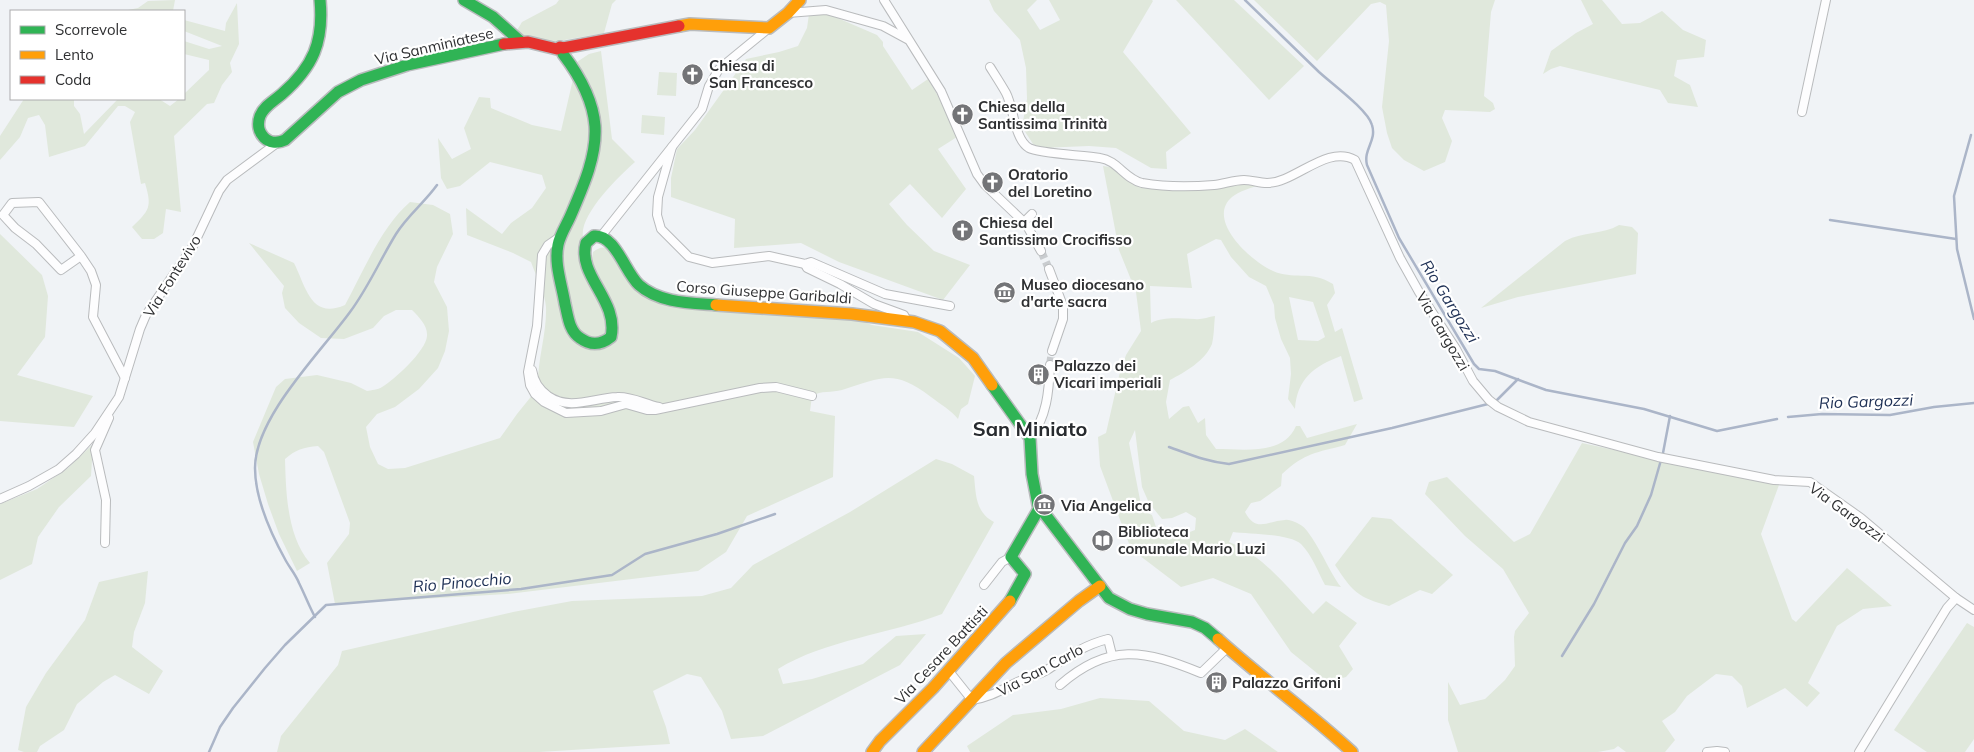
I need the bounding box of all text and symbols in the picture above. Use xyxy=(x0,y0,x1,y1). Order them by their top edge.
legend xyxy=(10,10,185,100)
text: Scorrevole xyxy=(55,20,127,39)
street label: Via Sanminiatese xyxy=(373,23,495,69)
text: Lento xyxy=(55,45,94,64)
place label: Chiesa di San Francesco xyxy=(709,56,813,92)
church icon: Chiesa di San Francesco xyxy=(681,62,705,86)
text: Coda xyxy=(55,70,91,89)
place label: Chiesa della Santissima Trinità xyxy=(978,97,1107,133)
church icon: Chiesa della Santissima Trinità xyxy=(950,103,974,127)
place label: Oratorio del Loretino xyxy=(1008,165,1092,201)
church icon: Oratorio del Loretino xyxy=(980,171,1004,195)
place label: Chiesa del Santissimo Crocifisso xyxy=(979,213,1132,249)
church icon: Chiesa del Santissimo Crocifisso xyxy=(951,219,975,243)
street label: Via Fontevivo xyxy=(139,231,205,321)
water label: Rio Gargozzi xyxy=(1417,256,1484,346)
place label: Museo diocesano d'arte sacra xyxy=(1021,275,1144,311)
street label: Corso Giuseppe Garibaldi xyxy=(676,276,852,308)
museum icon: Museo diocesano d'arte sacra xyxy=(993,281,1017,305)
street label: Via Gargozzi xyxy=(1412,288,1474,374)
place label: Palazzo dei Vicari imperiali xyxy=(1053,356,1161,392)
building icon: Palazzo dei Vicari imperiali xyxy=(1026,362,1050,386)
water label: Rio Gargozzi xyxy=(1819,389,1914,413)
district label: San Miniato xyxy=(973,416,1087,441)
street label: Via Gargozzi xyxy=(1805,478,1889,546)
museum icon: Via Angelica xyxy=(1033,493,1057,517)
place label: Via Angelica xyxy=(1060,496,1152,515)
place label: Biblioteca comunale Mario Luzi xyxy=(1118,522,1265,558)
library icon: Biblioteca comunale Mario Luzi xyxy=(1090,528,1114,552)
water label: Rio Pinocchio xyxy=(412,568,512,596)
street label: Via Cesare Battisti xyxy=(890,602,992,708)
street label: Via San Carlo xyxy=(994,639,1086,701)
building icon: Palazzo Grifoni xyxy=(1204,670,1228,694)
place label: Palazzo Grifoni xyxy=(1232,673,1341,692)

